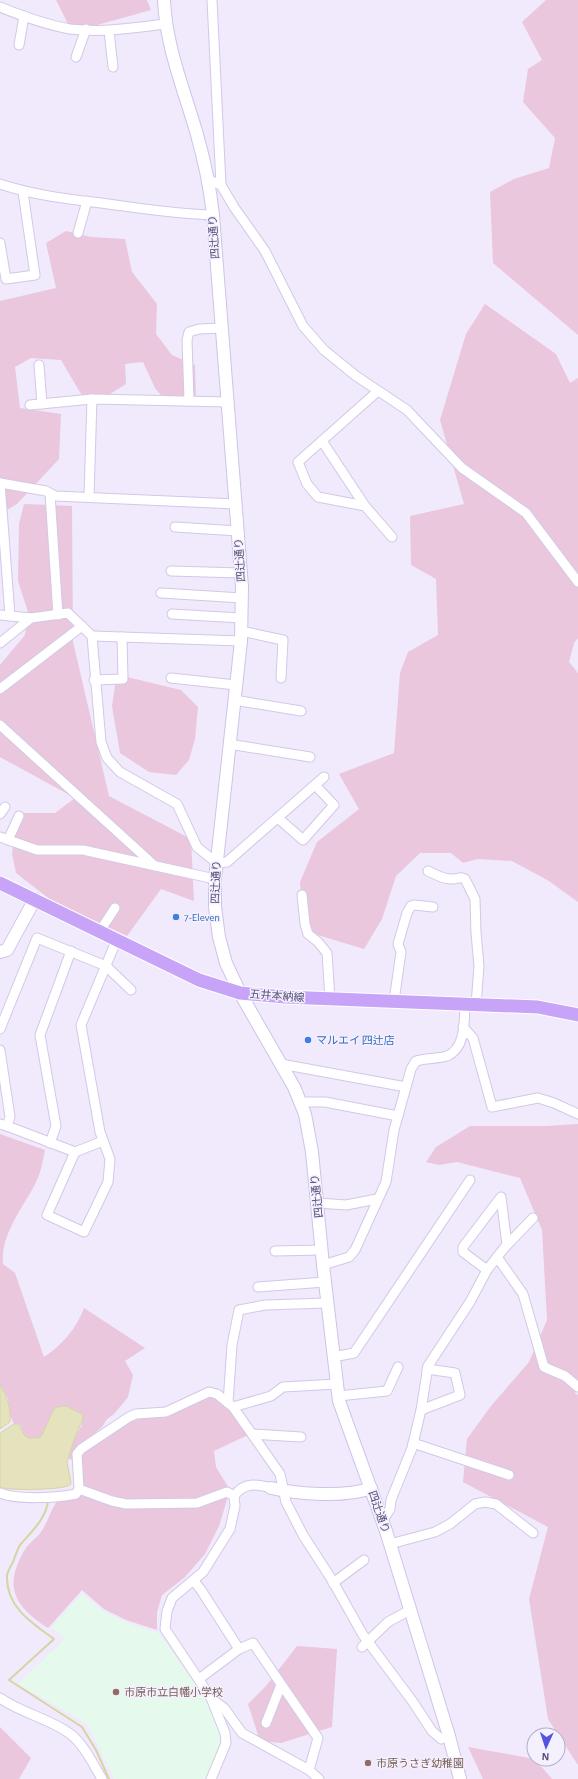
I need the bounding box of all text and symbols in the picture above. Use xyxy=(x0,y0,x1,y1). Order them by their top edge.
street label: 四辻通り xyxy=(206,215,221,259)
street label: 四辻通り xyxy=(232,538,247,582)
street label: 四辻通り xyxy=(209,860,222,904)
marker: 7-Eleven xyxy=(171,912,181,922)
place label: 7-Eleven xyxy=(184,912,220,923)
street label: 五井本納線 xyxy=(249,988,305,1003)
marker: マルエイ 四辻店 xyxy=(303,1035,313,1045)
place label: マルエイ 四辻店 xyxy=(316,1035,395,1046)
street label: 四辻通り xyxy=(308,1174,325,1219)
street label: 四辻通り xyxy=(367,1489,392,1535)
place label: 市原市立白幡小学校 xyxy=(124,1686,223,1698)
marker: 市原市立白幡小学校 xyxy=(111,1687,121,1697)
north arrow xyxy=(526,1727,566,1767)
text: N xyxy=(541,1751,550,1762)
place label: 市原うさぎ幼稚園 xyxy=(376,1757,464,1769)
marker: 市原うさぎ幼稚園 xyxy=(363,1758,373,1768)

